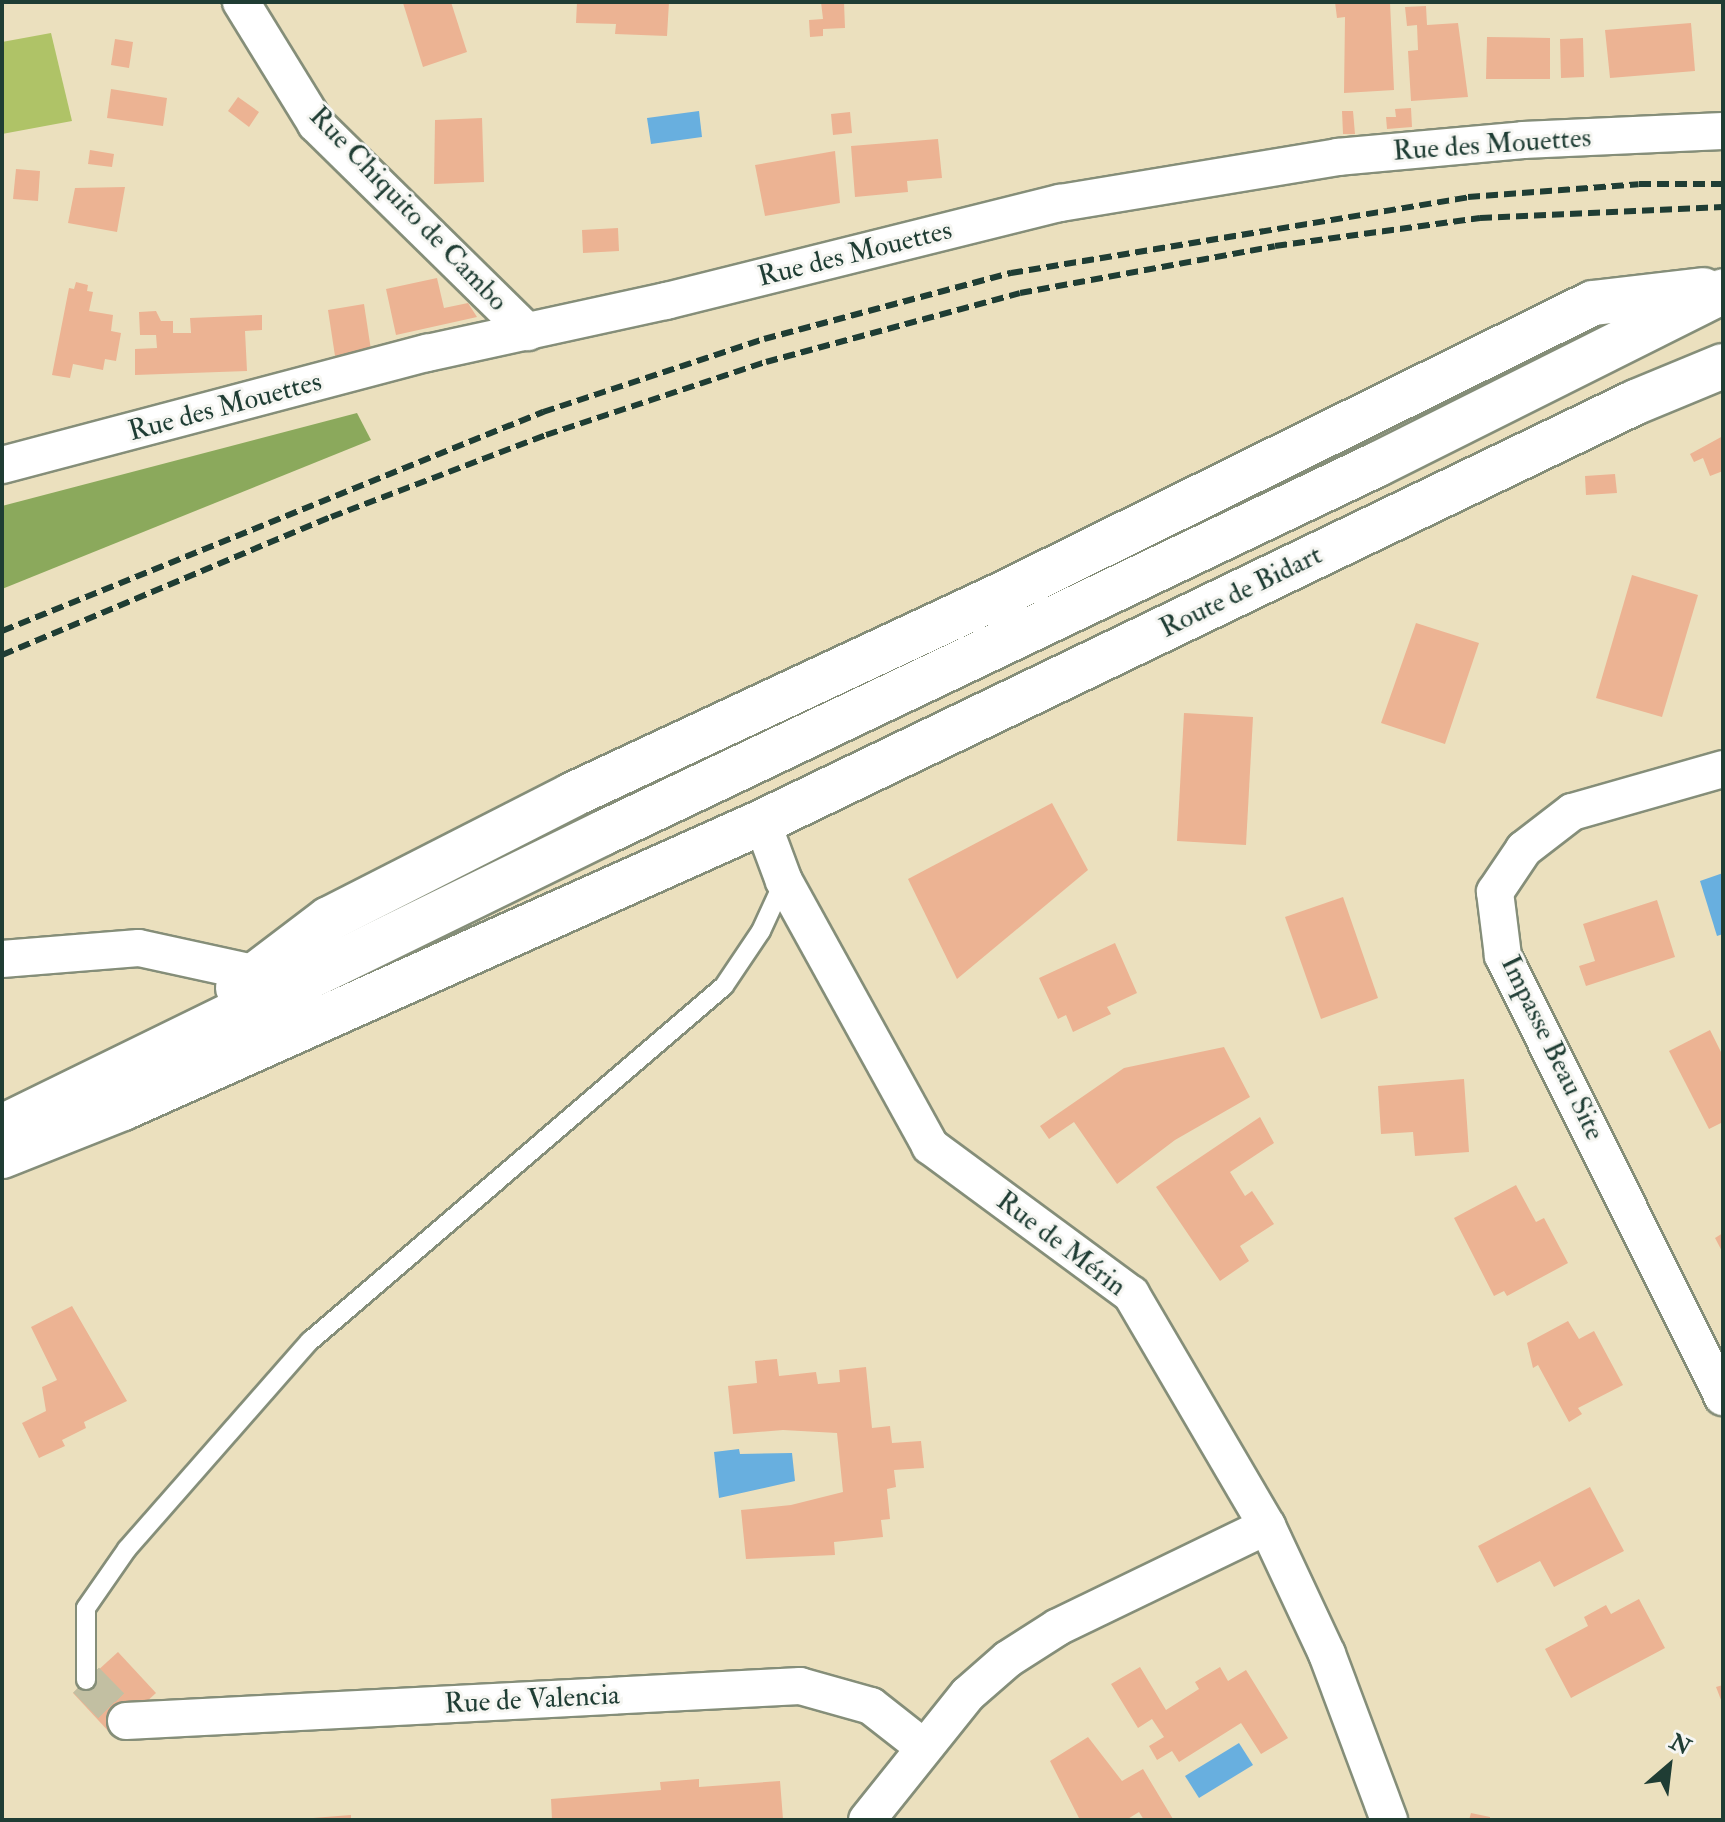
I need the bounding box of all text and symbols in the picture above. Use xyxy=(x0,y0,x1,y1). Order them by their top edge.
street label: Rue Chiquito de Cambo xyxy=(302,100,514,318)
street label: Rue des Mouettes xyxy=(1392,121,1592,169)
street label: Rue des Mouettes xyxy=(755,214,955,294)
street label: Rue des Mouettes xyxy=(125,365,325,449)
street label: Route de Bidart xyxy=(1155,538,1327,646)
street label: Impasse Beau Site xyxy=(1493,950,1611,1146)
street label: Rue de Mérin xyxy=(989,1184,1133,1304)
street label: Rue de Valencia xyxy=(443,1679,621,1721)
north arrow xyxy=(1629,1726,1709,1806)
text: N xyxy=(1665,1728,1696,1762)

